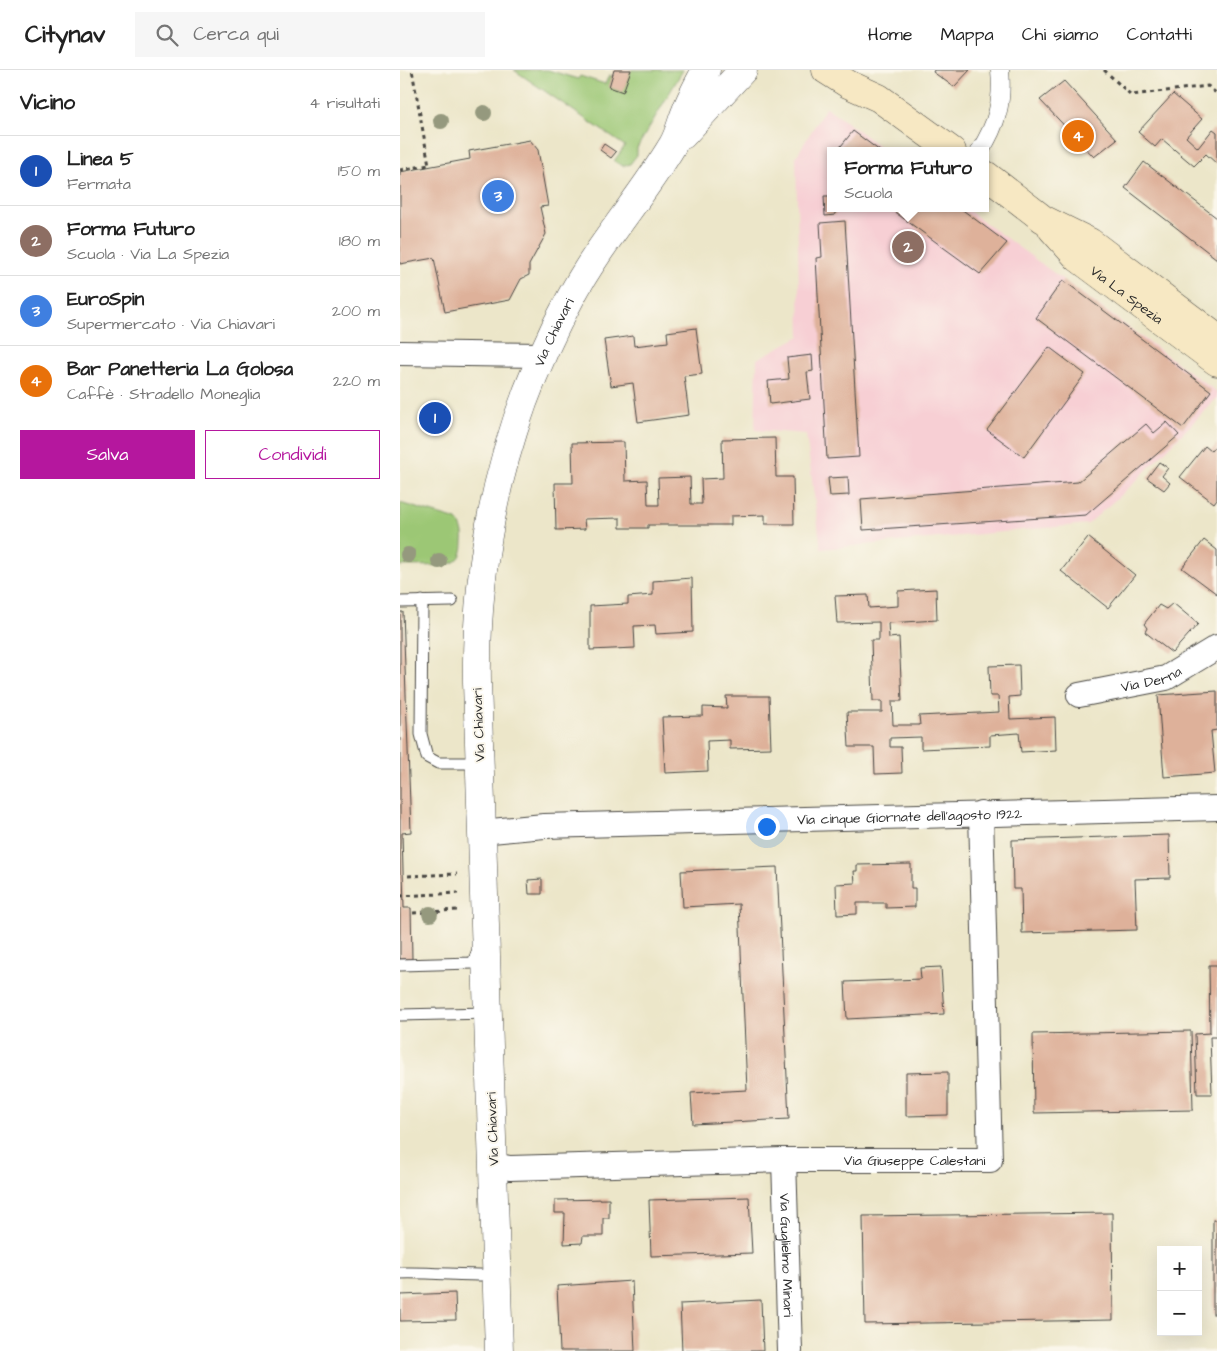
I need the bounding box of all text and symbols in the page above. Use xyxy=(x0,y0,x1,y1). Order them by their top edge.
search box xyxy=(135,12,485,57)
text: Citynav xyxy=(25,18,105,52)
icon: search xyxy=(153,21,181,49)
text: Cerca qui xyxy=(193,21,279,48)
text: Home xyxy=(868,22,913,47)
text: Mappa xyxy=(941,22,994,47)
text: Chi siamo xyxy=(1022,22,1098,47)
text: Contatti xyxy=(1126,22,1192,47)
text: Vicino xyxy=(20,88,75,117)
text: 4 risultati xyxy=(309,92,380,114)
pin: 4 xyxy=(1062,117,1094,155)
text: Linea 5 xyxy=(67,146,134,173)
popup xyxy=(827,147,989,212)
text: Forma Futuro xyxy=(844,155,972,182)
text: 1 xyxy=(35,160,37,182)
text: 150 m xyxy=(338,160,380,182)
text: Fermata xyxy=(67,173,131,195)
pin: 3 xyxy=(482,177,514,215)
text: Scuola xyxy=(844,182,892,204)
text: Forma Futuro xyxy=(67,216,195,243)
pin: 2 xyxy=(892,228,924,266)
text: 2 xyxy=(31,230,41,252)
text: 180 m xyxy=(339,230,380,252)
text: Scuola · Via La Spezia xyxy=(67,243,229,265)
street label: Via La Spezia xyxy=(1086,261,1167,329)
text: EuroSpin xyxy=(67,286,144,313)
street label: Via Chiavari xyxy=(530,295,580,370)
text: 3 xyxy=(32,300,40,322)
text: 200 m xyxy=(332,300,380,322)
text: Supermercato · Via Chiavari xyxy=(67,313,275,335)
text: Bar Panetteria La Golosa xyxy=(67,356,293,383)
text: 4 xyxy=(31,370,41,392)
text: 220 m xyxy=(333,370,380,392)
text: Caffè · Stradello Moneglia xyxy=(67,383,260,405)
pin: 1 xyxy=(419,399,451,437)
button: Salva xyxy=(20,430,195,479)
button: Condividi xyxy=(205,430,380,479)
street label: Via Derna xyxy=(1119,662,1186,698)
street label: Via Chiavari xyxy=(468,688,490,762)
street label: Via cinque Giornate dell'agosto 1922 xyxy=(797,804,1022,830)
your location xyxy=(754,814,780,840)
street label: Via Chiavari xyxy=(482,1092,504,1166)
street label: Via Giuseppe Calestani xyxy=(844,1151,985,1171)
street label: Via Guglielmo Minari xyxy=(774,1193,798,1317)
map controls xyxy=(1157,1246,1202,1336)
button: + xyxy=(1157,1246,1202,1291)
button: − xyxy=(1157,1291,1202,1336)

